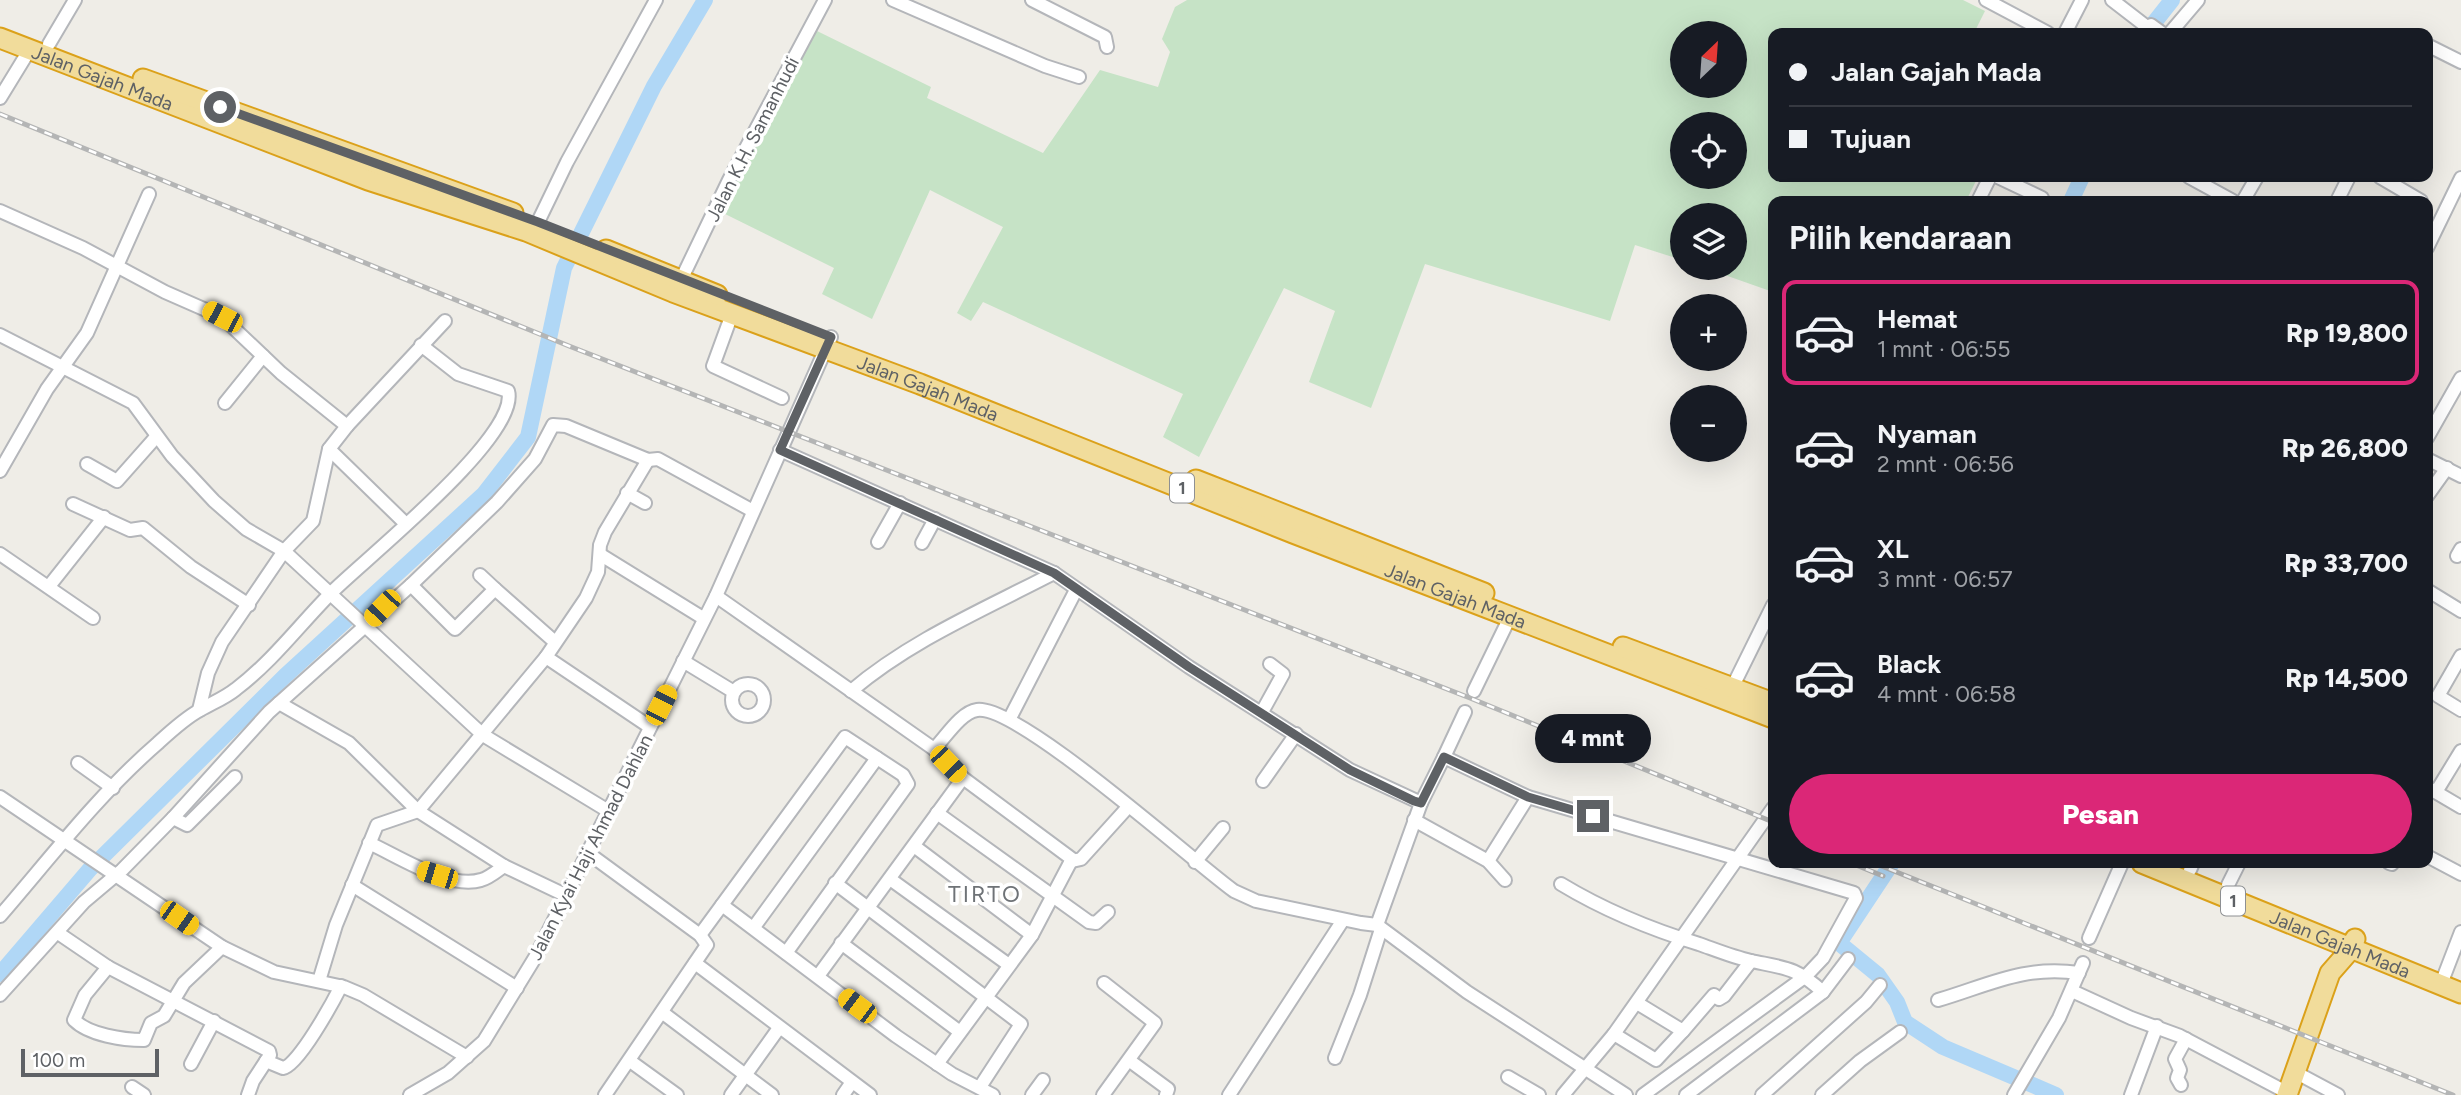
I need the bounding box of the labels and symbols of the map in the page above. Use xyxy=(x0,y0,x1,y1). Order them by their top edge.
north arrow xyxy=(1670,21,1746,98)
street label: Jalan Gajah Mada xyxy=(29,40,176,116)
street label: Jalan K.H. Samanhudi xyxy=(701,53,804,225)
route start xyxy=(204,91,236,123)
car xyxy=(199,298,246,336)
street label: Jalan Gajah Mada xyxy=(854,351,1002,426)
road number: 1 xyxy=(1170,474,1194,502)
street label: Jalan Gajah Mada xyxy=(1381,558,1529,634)
car xyxy=(360,586,405,630)
car xyxy=(643,682,680,728)
callout: 4 mnt xyxy=(1535,714,1651,764)
street label: Jalan Kyai Haji Ahmad Dahlan xyxy=(523,731,657,964)
car xyxy=(926,742,971,786)
route end xyxy=(1577,800,1609,832)
car xyxy=(414,859,461,891)
district label: TIRTO xyxy=(948,880,1022,908)
road number: 1 xyxy=(2221,887,2245,916)
car xyxy=(156,897,203,939)
street label: Jalan Gajah Mada xyxy=(2266,905,2414,983)
car xyxy=(834,985,881,1027)
scale bar xyxy=(21,1046,159,1078)

